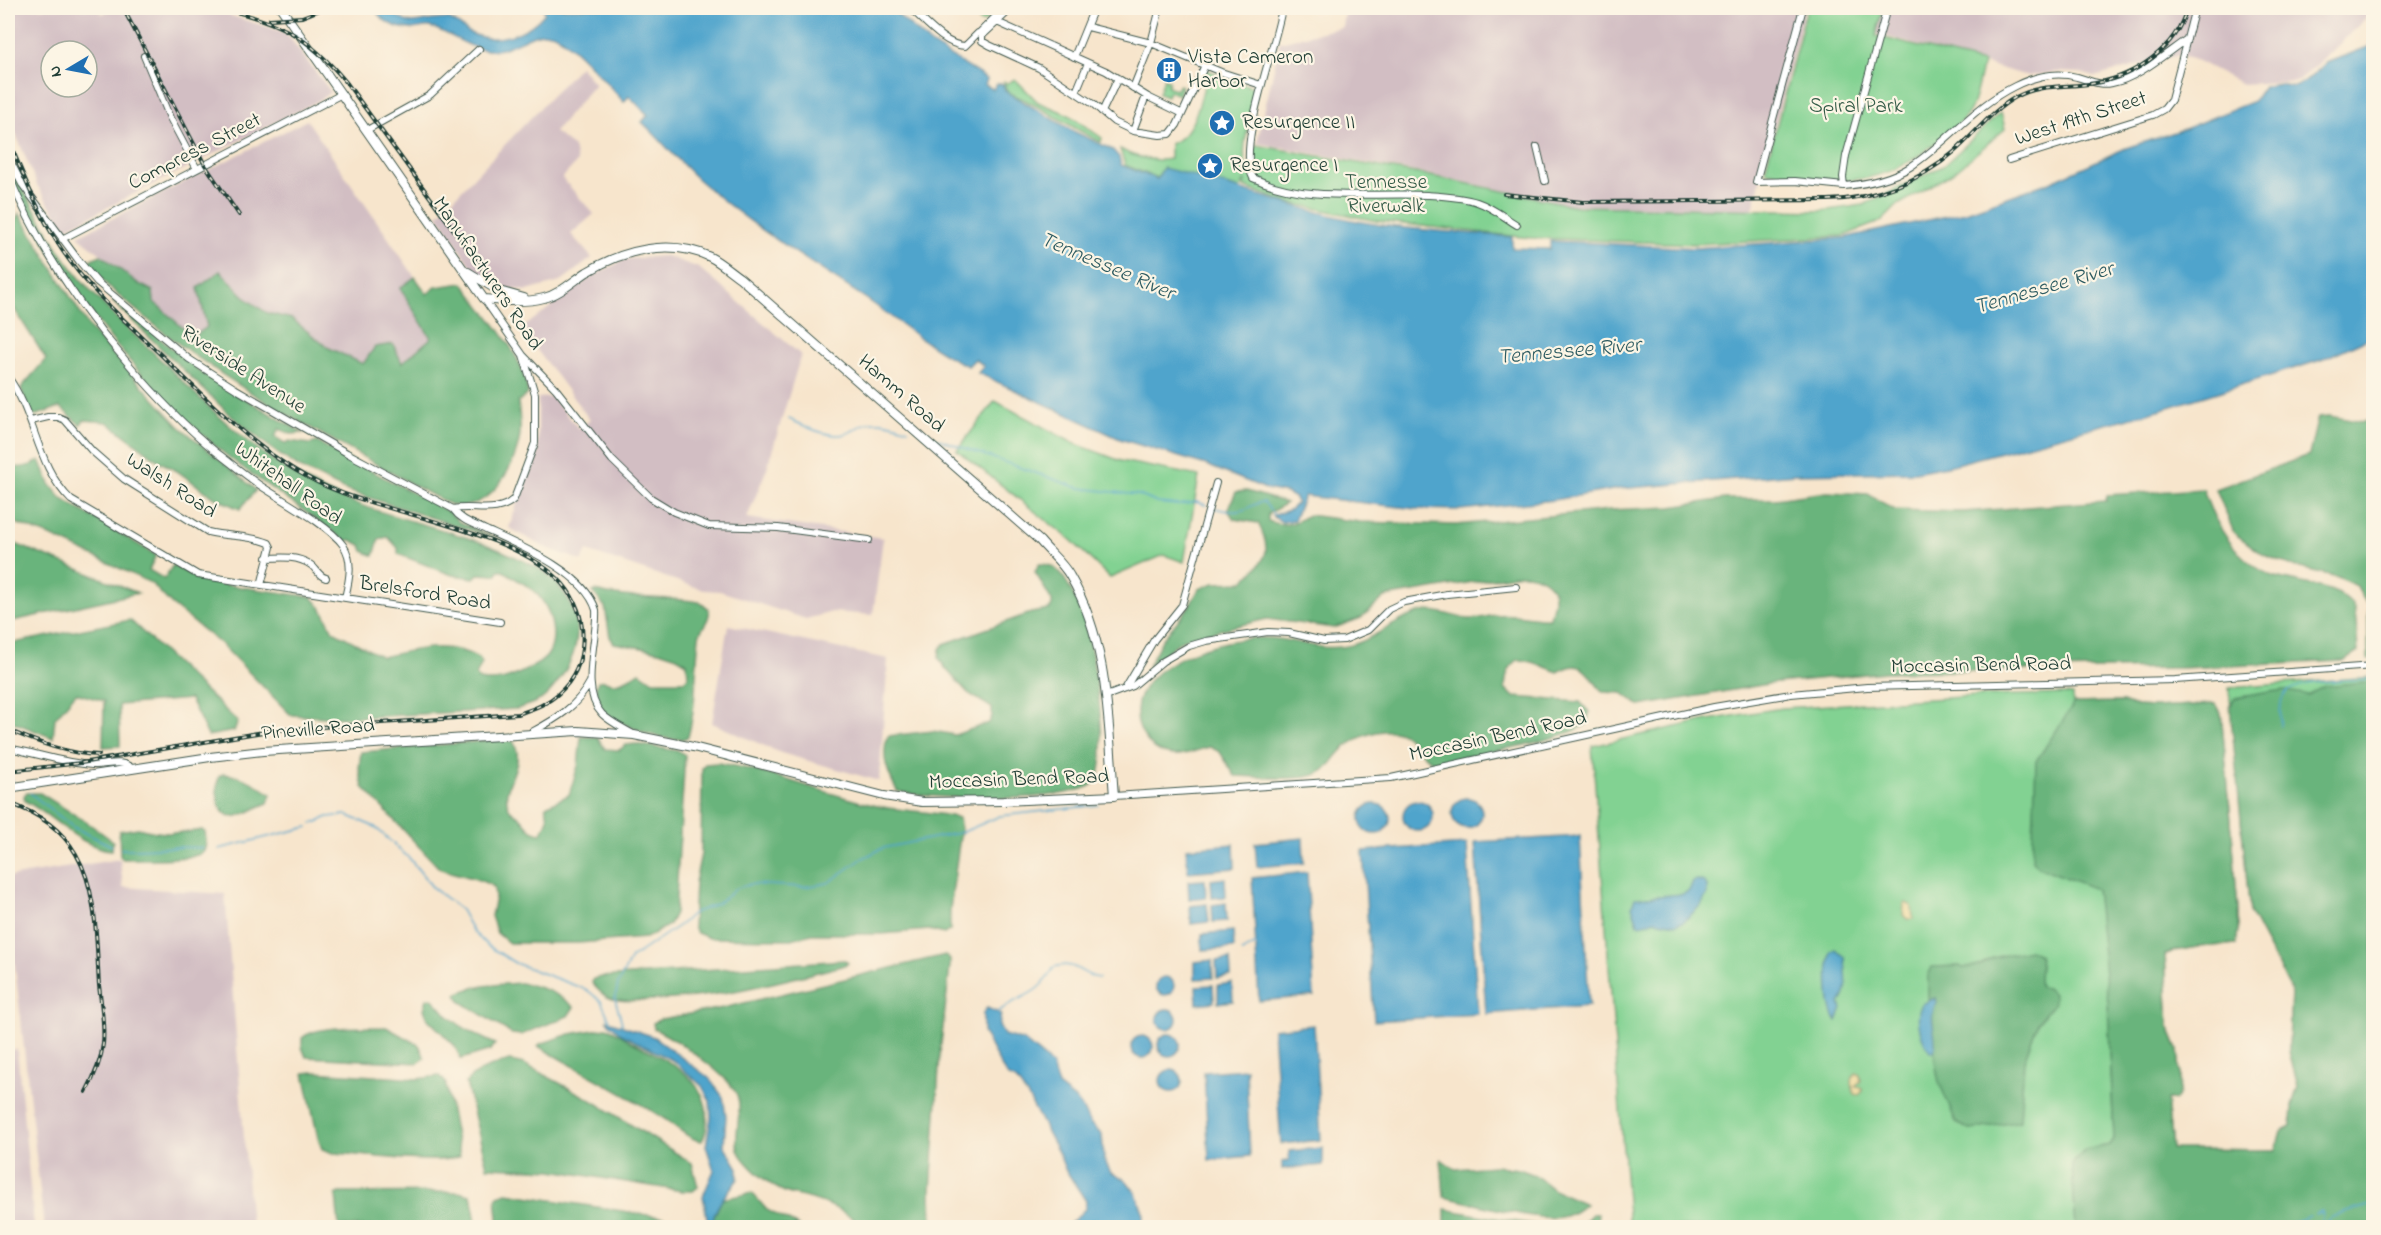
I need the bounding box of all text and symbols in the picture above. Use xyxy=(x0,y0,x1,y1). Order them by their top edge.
north arrow xyxy=(39,39,99,99)
place label: Vista Cameron Harbor xyxy=(1187,43,1313,97)
building icon: Vista Cameron Harbor xyxy=(1154,55,1184,85)
text: N xyxy=(43,64,69,79)
street label: West 19th Street xyxy=(2011,84,2151,154)
park label: Spiral Park xyxy=(1809,92,1903,122)
street label: Compress Street xyxy=(123,106,267,198)
place icon: Resurgence II xyxy=(1207,108,1237,138)
place label: Resurgence II xyxy=(1242,108,1355,140)
place icon: Resurgence I xyxy=(1195,151,1225,181)
place label: Resurgence I xyxy=(1230,151,1338,183)
park label: Tennesse Riverwalk xyxy=(1345,168,1428,222)
street label: Manufacturers Road xyxy=(424,191,550,357)
water label: Tennessee River xyxy=(1035,224,1182,311)
water label: Tennessee River xyxy=(1971,253,2120,324)
street label: Riverside Avenue xyxy=(175,318,312,422)
water label: Tennessee River xyxy=(1496,330,1645,374)
street label: Hamm Road xyxy=(851,348,951,441)
street label: Whitehall Road xyxy=(228,435,348,533)
street label: Walsh Road xyxy=(120,445,222,527)
street label: Brelsford Road xyxy=(356,569,493,619)
street label: Moccasin Bend Road xyxy=(1891,649,2072,683)
street label: Moccasin Bend Road xyxy=(1407,704,1590,770)
street label: Pineville Road xyxy=(260,711,376,749)
street label: Moccasin Bend Road xyxy=(928,762,1110,798)

